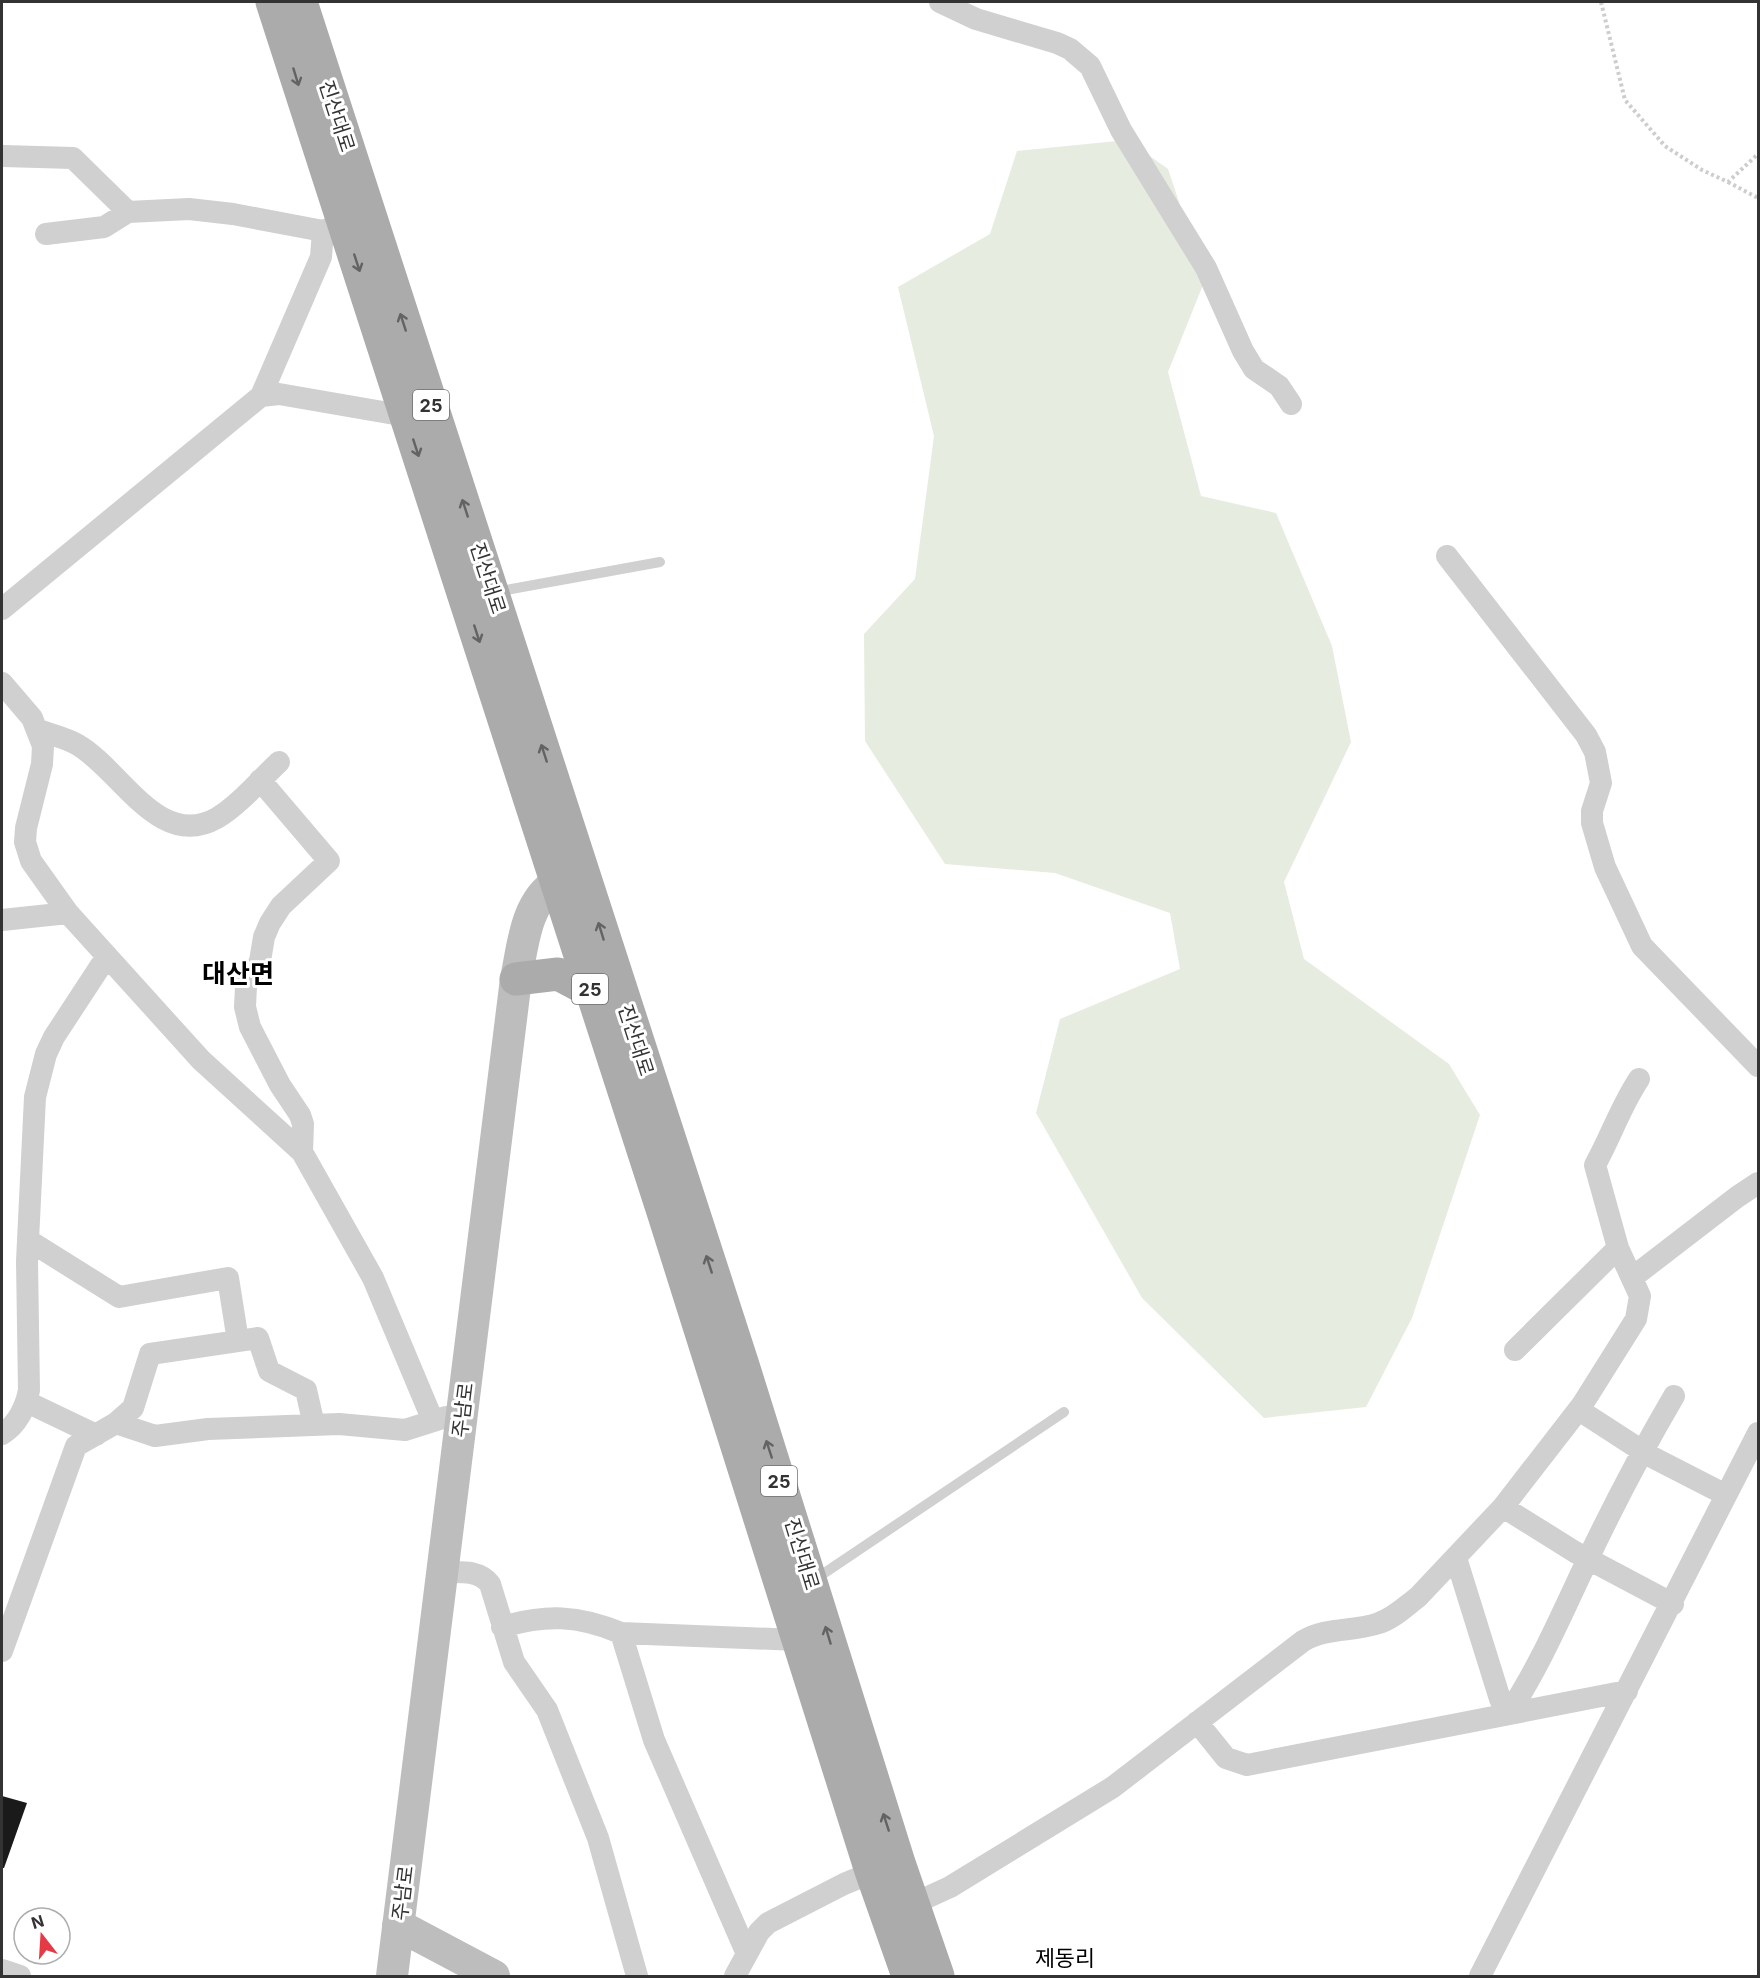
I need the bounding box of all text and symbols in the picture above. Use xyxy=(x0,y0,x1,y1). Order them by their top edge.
one-way arrow xyxy=(291,67,302,86)
street label: 진산대로 xyxy=(314,77,360,155)
one-way arrow xyxy=(352,253,363,272)
one-way arrow xyxy=(397,313,408,332)
road number: 25 xyxy=(413,390,449,420)
one-way arrow xyxy=(412,438,423,457)
one-way arrow xyxy=(458,499,469,518)
street label: 진산대로 xyxy=(465,539,511,617)
one-way arrow xyxy=(472,624,483,643)
one-way arrow xyxy=(538,744,549,763)
one-way arrow xyxy=(595,922,606,941)
district label: 대산면 xyxy=(202,958,274,989)
road number: 25 xyxy=(572,974,608,1004)
street label: 진산대로 xyxy=(613,1001,659,1079)
one-way arrow xyxy=(703,1255,714,1274)
street label: 주남로 xyxy=(448,1381,478,1439)
one-way arrow xyxy=(763,1440,774,1459)
road number: 25 xyxy=(761,1466,797,1496)
street label: 진산대로 xyxy=(780,1515,824,1593)
one-way arrow xyxy=(822,1626,833,1645)
one-way arrow xyxy=(880,1813,891,1832)
street label: 주남로 xyxy=(388,1864,418,1922)
north arrow xyxy=(12,1906,72,1966)
text: N xyxy=(29,1910,46,1933)
district label: 제동리 xyxy=(1035,1945,1095,1971)

